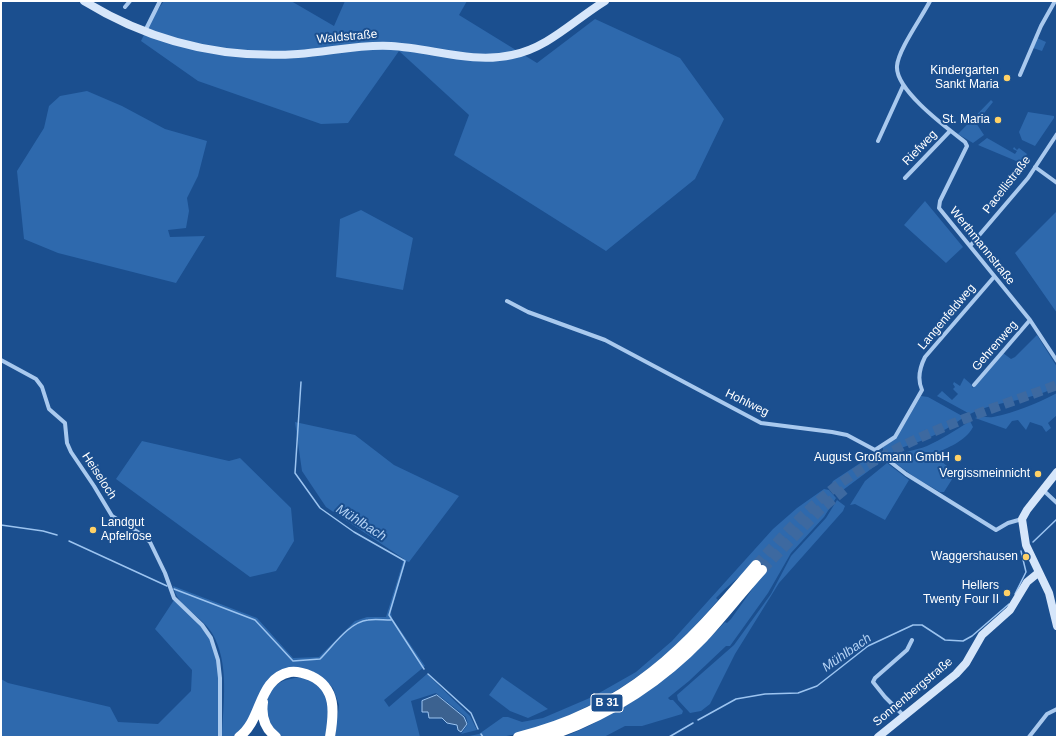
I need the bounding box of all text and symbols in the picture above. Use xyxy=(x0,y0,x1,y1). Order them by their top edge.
street label: Waldstraße xyxy=(316,27,378,47)
place label: Kindergarten Sankt Maria xyxy=(930,64,999,92)
marker: Kindergarten Sankt Maria xyxy=(1002,73,1012,83)
place label: St. Maria xyxy=(942,113,990,127)
marker: St. Maria xyxy=(993,115,1003,125)
street label: Riefweg xyxy=(900,127,940,169)
street label: Pacellistraße xyxy=(980,153,1034,217)
street label: Werthmannstraße xyxy=(946,204,1018,288)
street label: Langenfeldweg xyxy=(915,281,979,353)
street label: Gehrenweg xyxy=(969,318,1021,374)
street label: Hohlweg xyxy=(723,386,771,420)
street label: Heiseloch xyxy=(79,450,119,502)
place label: August Großmann GmbH xyxy=(814,451,950,465)
marker: August Großmann GmbH xyxy=(953,453,963,463)
place label: Vergissmeinnicht xyxy=(939,467,1030,481)
marker: Vergissmeinnicht xyxy=(1033,469,1043,479)
water label: Mühlbach xyxy=(333,501,389,545)
place label: Landgut Apfelrose xyxy=(101,516,152,544)
marker: Landgut Apfelrose xyxy=(88,525,98,535)
place label: Waggershausen xyxy=(931,550,1018,564)
marker: Waggershausen xyxy=(1021,552,1031,562)
place label: Hellers Twenty Four II xyxy=(923,579,999,607)
marker: Hellers Twenty Four II xyxy=(1002,588,1012,598)
water label: Mühlbach xyxy=(819,630,875,676)
street label: Sonnenbergstraße xyxy=(870,655,956,729)
road number: B 31 xyxy=(591,694,623,712)

